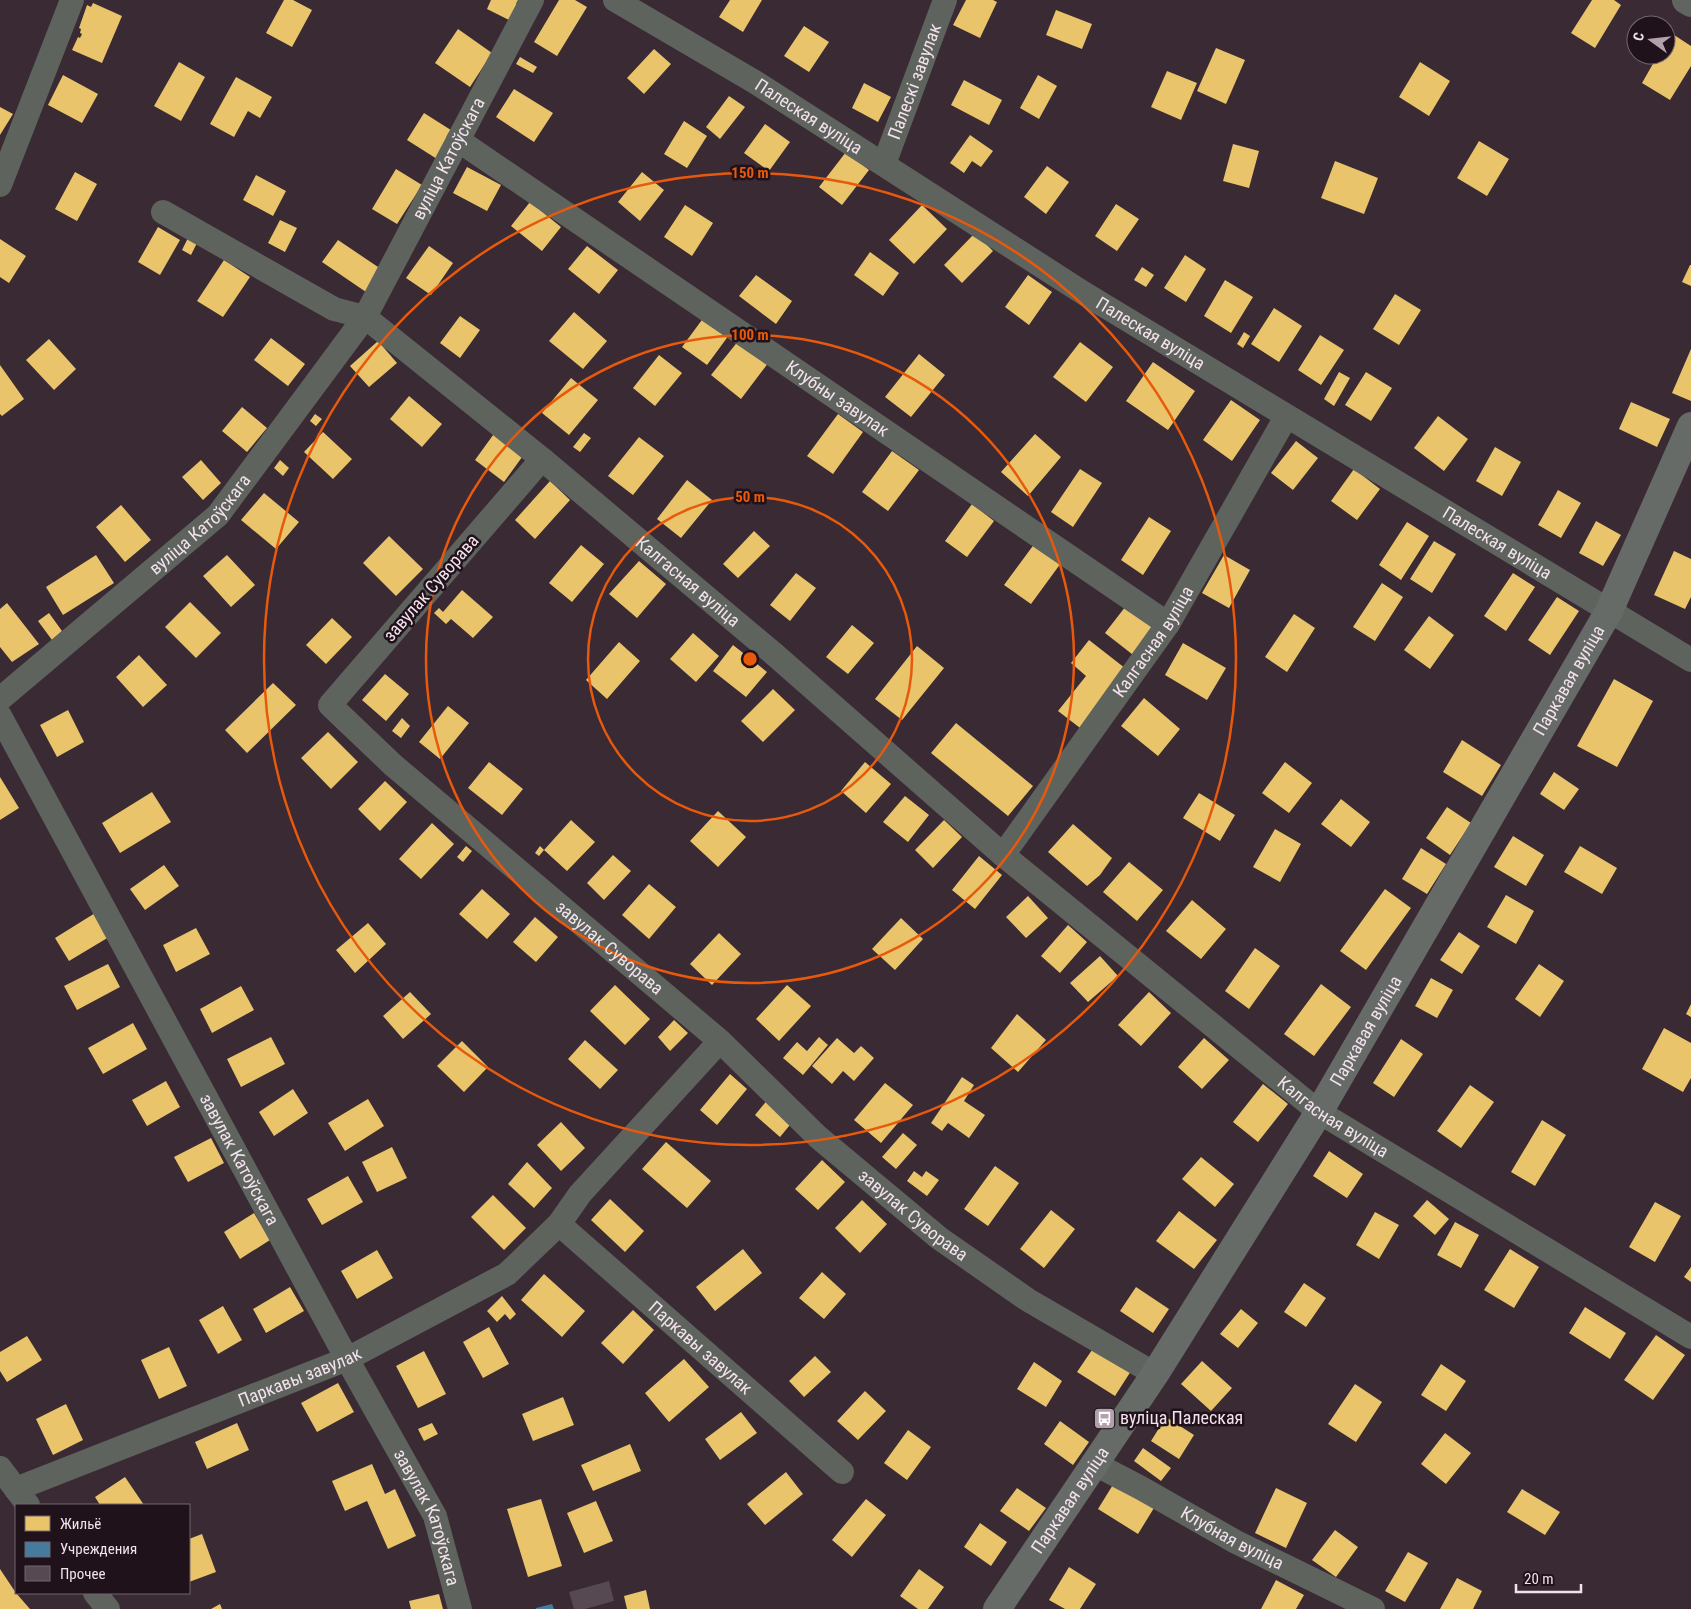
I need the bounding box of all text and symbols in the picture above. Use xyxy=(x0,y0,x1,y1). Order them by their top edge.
north arrow xyxy=(1626,15,1676,65)
street label: Палескі завулак xyxy=(883,20,945,142)
text: С xyxy=(1630,31,1647,43)
street label: Палеская вуліца xyxy=(751,74,866,158)
street label: вуліца Катоўскага xyxy=(407,94,489,223)
text: 150 m xyxy=(731,164,769,182)
street label: Палеская вуліца xyxy=(1093,292,1209,374)
text: 100 m xyxy=(731,326,769,344)
street label: Клубны завулак xyxy=(782,356,893,441)
street label: вуліца Катоўскага xyxy=(145,470,255,579)
text: 50 m xyxy=(735,488,765,506)
street label: Палеская вуліца xyxy=(1439,502,1556,583)
street label: завулак Суворава xyxy=(379,530,483,645)
street label: Калгасная вуліца xyxy=(632,531,745,631)
street label: Калгасная вуліца xyxy=(1108,582,1197,701)
street label: Паркавая вуліца xyxy=(1528,621,1609,739)
centre of rings xyxy=(741,650,759,668)
street label: завулак Суворава xyxy=(552,896,668,999)
street label: Паркавая вуліца xyxy=(1325,972,1406,1090)
street label: Калгасная вуліца xyxy=(1274,1072,1392,1162)
street label: завулак Катоўскага xyxy=(196,1090,284,1229)
street label: завулак Суворава xyxy=(855,1164,972,1265)
street label: Паркавы завулак xyxy=(645,1297,757,1399)
street label: Паркавы завулак xyxy=(235,1342,365,1411)
bus stop icon: вуліца Палеская xyxy=(1092,1406,1116,1430)
place label: вуліца Палеская xyxy=(1120,1407,1243,1428)
street label: Паркавая вуліца xyxy=(1026,1443,1113,1557)
street label: завулак Катоўскага xyxy=(390,1445,464,1588)
street label: Клубная вуліца xyxy=(1177,1502,1287,1574)
legend xyxy=(15,1504,190,1594)
text: Жильё xyxy=(60,1515,101,1533)
text: Учреждения xyxy=(60,1540,137,1558)
scale bar xyxy=(1516,1562,1581,1594)
text: Прочее xyxy=(60,1565,106,1583)
text: 20 m xyxy=(1524,1570,1554,1588)

